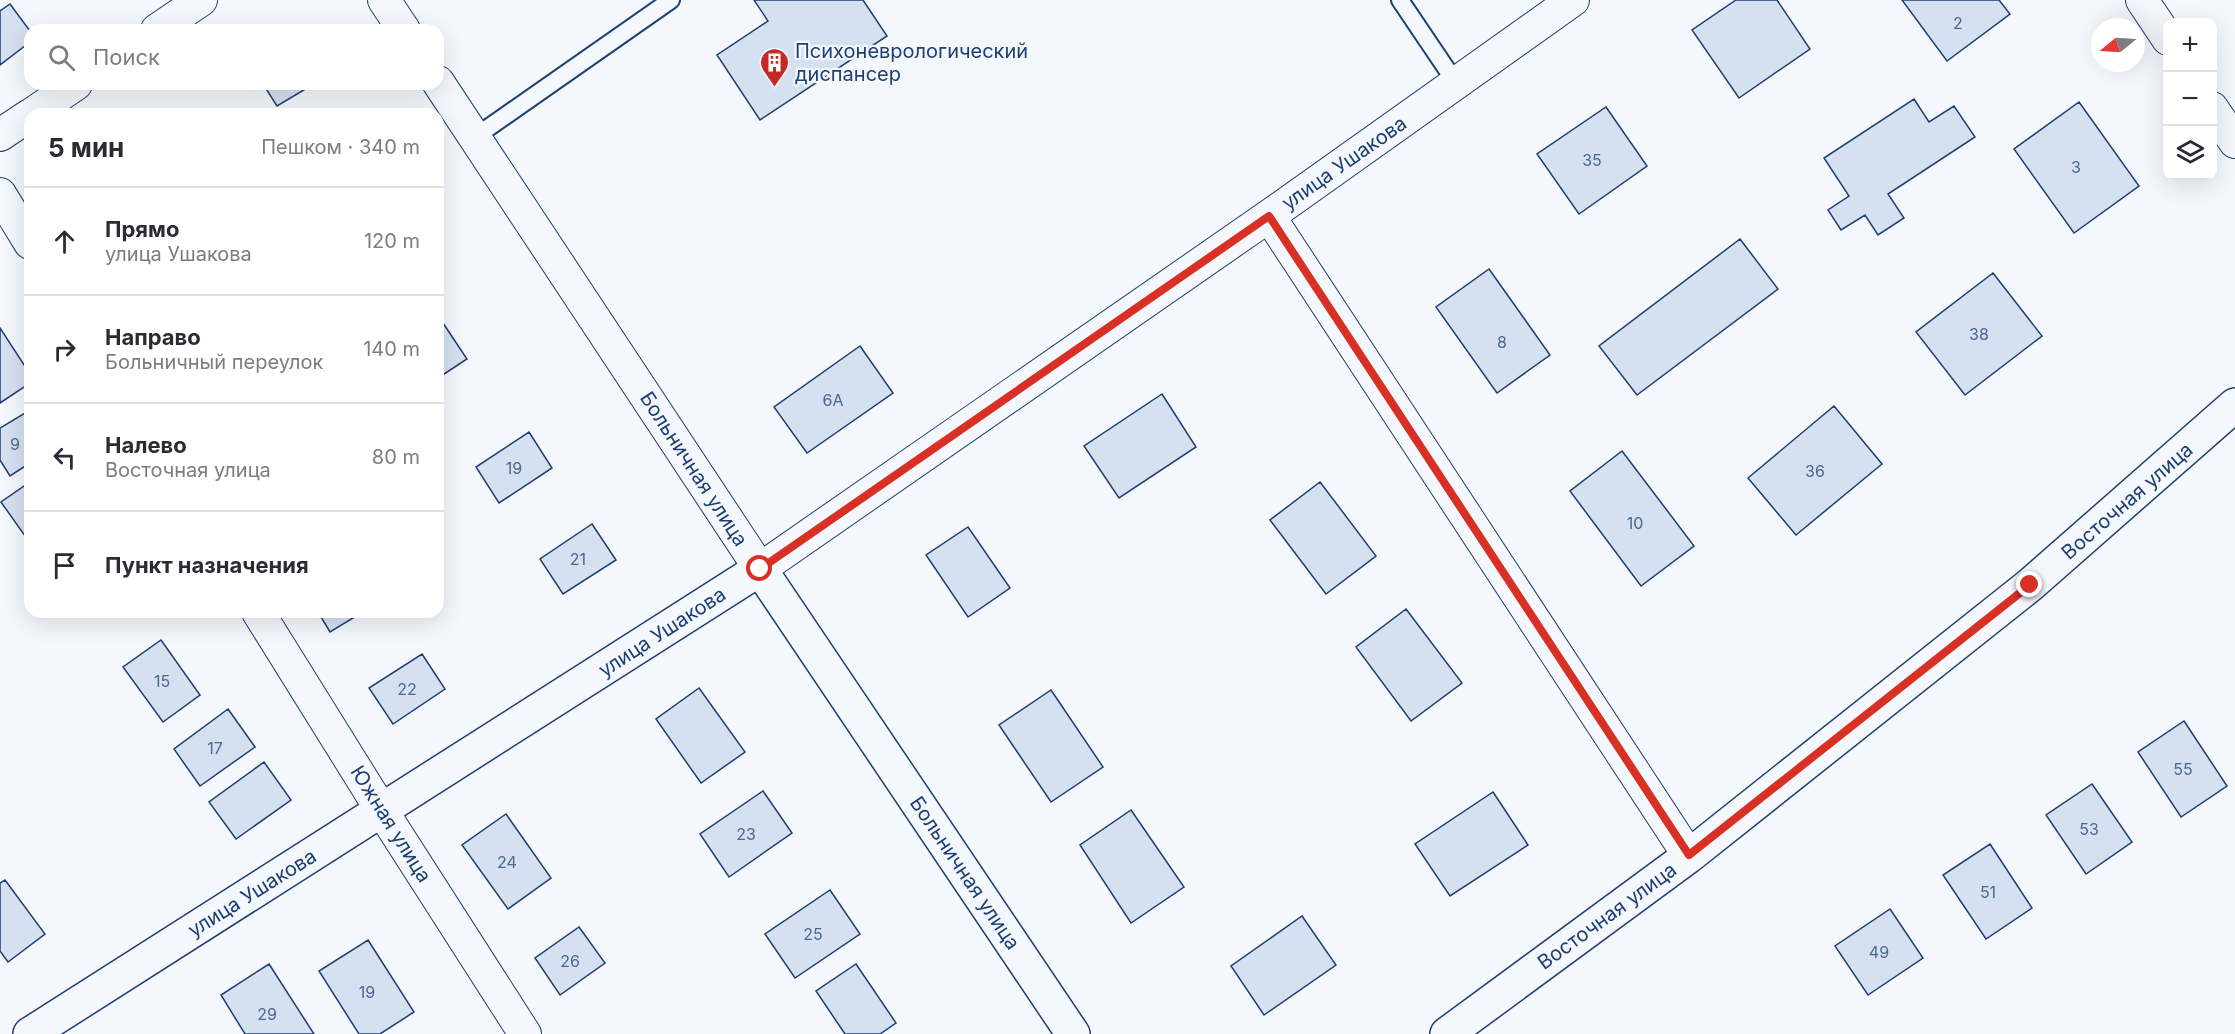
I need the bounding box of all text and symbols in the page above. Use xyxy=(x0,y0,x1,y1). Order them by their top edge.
house number: 2 xyxy=(1953,13,1963,33)
north arrow xyxy=(2091,18,2145,72)
map controls xyxy=(2163,18,2217,180)
button: + xyxy=(2163,18,2217,72)
search box xyxy=(24,24,444,90)
place label: Психоневрологический диспансер xyxy=(795,39,1028,86)
icon: search xyxy=(45,41,78,74)
text: Поиск xyxy=(93,44,160,70)
building icon: Психоневрологический диспансер xyxy=(758,46,790,88)
button: − xyxy=(2163,72,2217,126)
street label: улица Ушакова xyxy=(1277,111,1411,215)
button: layers xyxy=(2163,126,2217,180)
text: 5 мин xyxy=(48,132,124,163)
text: Пешком · 340 m xyxy=(261,135,420,159)
house number: 35 xyxy=(1582,150,1602,170)
house number: 3 xyxy=(2071,157,2081,177)
text: Прямо xyxy=(105,216,179,242)
icon: ahead xyxy=(48,225,81,258)
text: 120 m xyxy=(364,229,420,253)
text: улица Ушакова xyxy=(105,242,252,266)
text: Направо xyxy=(105,324,201,350)
house number: 38 xyxy=(1969,324,1989,344)
house number: 8 xyxy=(1497,332,1507,352)
icon: right xyxy=(48,333,81,366)
text: 140 m xyxy=(363,337,420,361)
text: Больничный переулок xyxy=(105,350,323,374)
street label: Больничная улица xyxy=(635,387,753,551)
house number: 6А xyxy=(823,390,843,410)
text: Налево xyxy=(105,432,187,458)
house number: 9 xyxy=(10,434,20,454)
street label: Восточная улица xyxy=(2057,438,2197,564)
icon: left xyxy=(48,441,81,474)
text: 80 m xyxy=(372,445,420,469)
text: Восточная улица xyxy=(105,458,271,482)
house number: 19 xyxy=(506,458,522,478)
house number: 36 xyxy=(1805,461,1825,481)
house number: 10 xyxy=(1627,513,1643,533)
icon: arrive xyxy=(48,549,81,582)
house number: 21 xyxy=(570,549,586,569)
text: Пункт назначения xyxy=(105,552,309,578)
route start xyxy=(746,555,772,581)
route end xyxy=(2016,571,2042,597)
street label: улица Ушакова xyxy=(594,582,730,682)
house number: 15 xyxy=(154,671,170,691)
house number: 22 xyxy=(397,679,417,699)
house number: 17 xyxy=(207,738,223,758)
house number: 55 xyxy=(2173,759,2193,779)
street label: Южная улица xyxy=(346,761,436,887)
street label: Больничная улица xyxy=(905,792,1025,954)
house number: 53 xyxy=(2079,819,2099,839)
house number: 23 xyxy=(736,824,756,844)
street label: улица Ушакова xyxy=(183,844,321,942)
house number: 24 xyxy=(497,852,517,872)
street label: Восточная улица xyxy=(1533,858,1681,974)
house number: 51 xyxy=(1980,882,1996,902)
house number: 25 xyxy=(803,924,823,944)
house number: 49 xyxy=(1869,942,1889,962)
house number: 26 xyxy=(560,951,580,971)
house number: 19 xyxy=(359,982,375,1002)
house number: 29 xyxy=(257,1004,277,1024)

